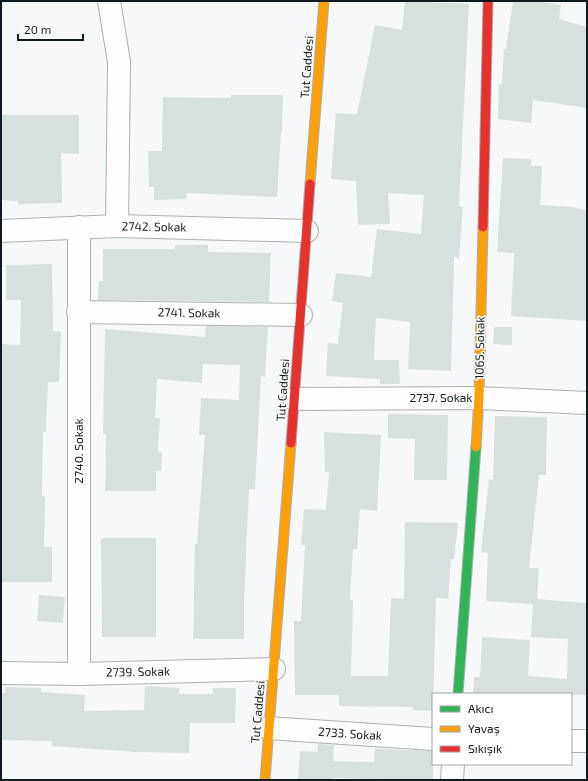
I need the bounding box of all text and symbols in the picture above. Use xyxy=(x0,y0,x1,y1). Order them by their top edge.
scale bar xyxy=(18,16,83,42)
text: 20 m xyxy=(24,22,51,36)
street label: Tut Caddesi xyxy=(297,35,315,99)
street label: 2742. Sokak xyxy=(122,218,187,234)
street label: 2741. Sokak xyxy=(157,304,221,320)
street label: 1065. Sokak xyxy=(471,316,487,380)
street label: Tut Caddesi xyxy=(273,358,291,422)
street label: 2737. Sokak xyxy=(410,390,472,404)
street label: 2740. Sokak xyxy=(71,418,85,484)
street label: 2739. Sokak xyxy=(106,663,170,679)
street label: Tut Caddesi xyxy=(247,680,267,744)
legend xyxy=(432,693,572,765)
text: Akıcı xyxy=(468,701,493,715)
text: Yavaş xyxy=(468,721,500,736)
street label: 2733. Sokak xyxy=(318,724,382,742)
text: Sıkışık xyxy=(468,741,502,756)

